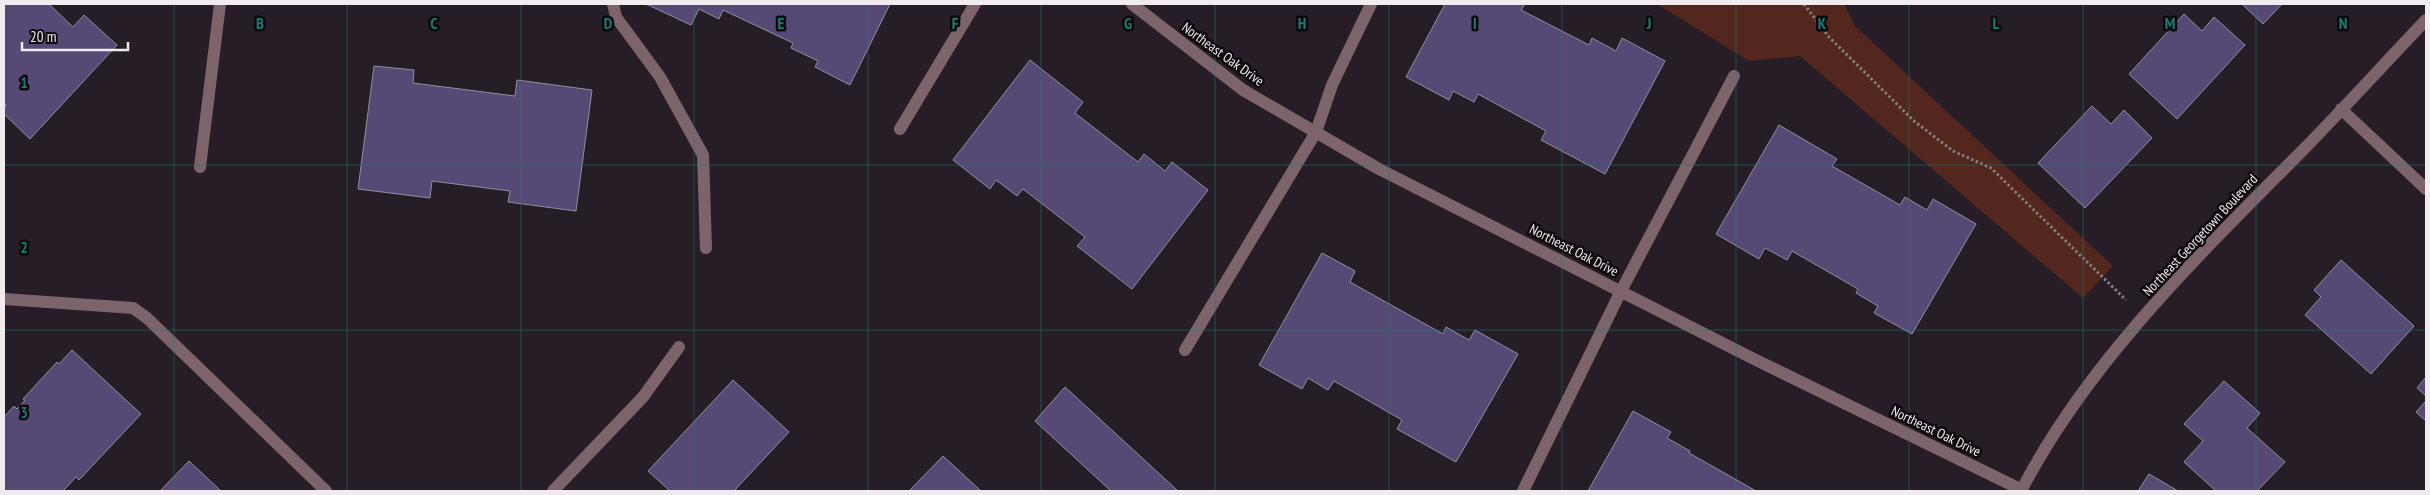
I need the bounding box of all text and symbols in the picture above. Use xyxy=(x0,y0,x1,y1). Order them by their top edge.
text: B xyxy=(256,13,264,33)
text: C xyxy=(430,13,438,33)
text: D xyxy=(604,13,613,33)
text: E xyxy=(778,13,785,33)
text: F xyxy=(952,13,959,33)
text: G xyxy=(1124,13,1132,33)
text: H xyxy=(1298,13,1306,33)
text: I xyxy=(1473,13,1477,33)
text: J xyxy=(1646,13,1651,33)
text: K xyxy=(1818,13,1827,33)
text: L xyxy=(1993,13,2000,33)
text: M xyxy=(2165,13,2175,33)
text: N xyxy=(2339,13,2347,33)
street label: Northeast Oak Drive xyxy=(1178,18,1268,90)
scale bar xyxy=(22,20,129,52)
text: 20 m xyxy=(30,27,56,46)
text: 1 xyxy=(20,72,28,92)
street label: Northeast Georgetown Boulevard xyxy=(2139,170,2261,300)
street label: Northeast Oak Drive xyxy=(1526,220,1622,280)
text: 2 xyxy=(20,237,28,257)
text: 3 xyxy=(20,402,28,422)
street label: Northeast Oak Drive xyxy=(1888,402,1984,461)

